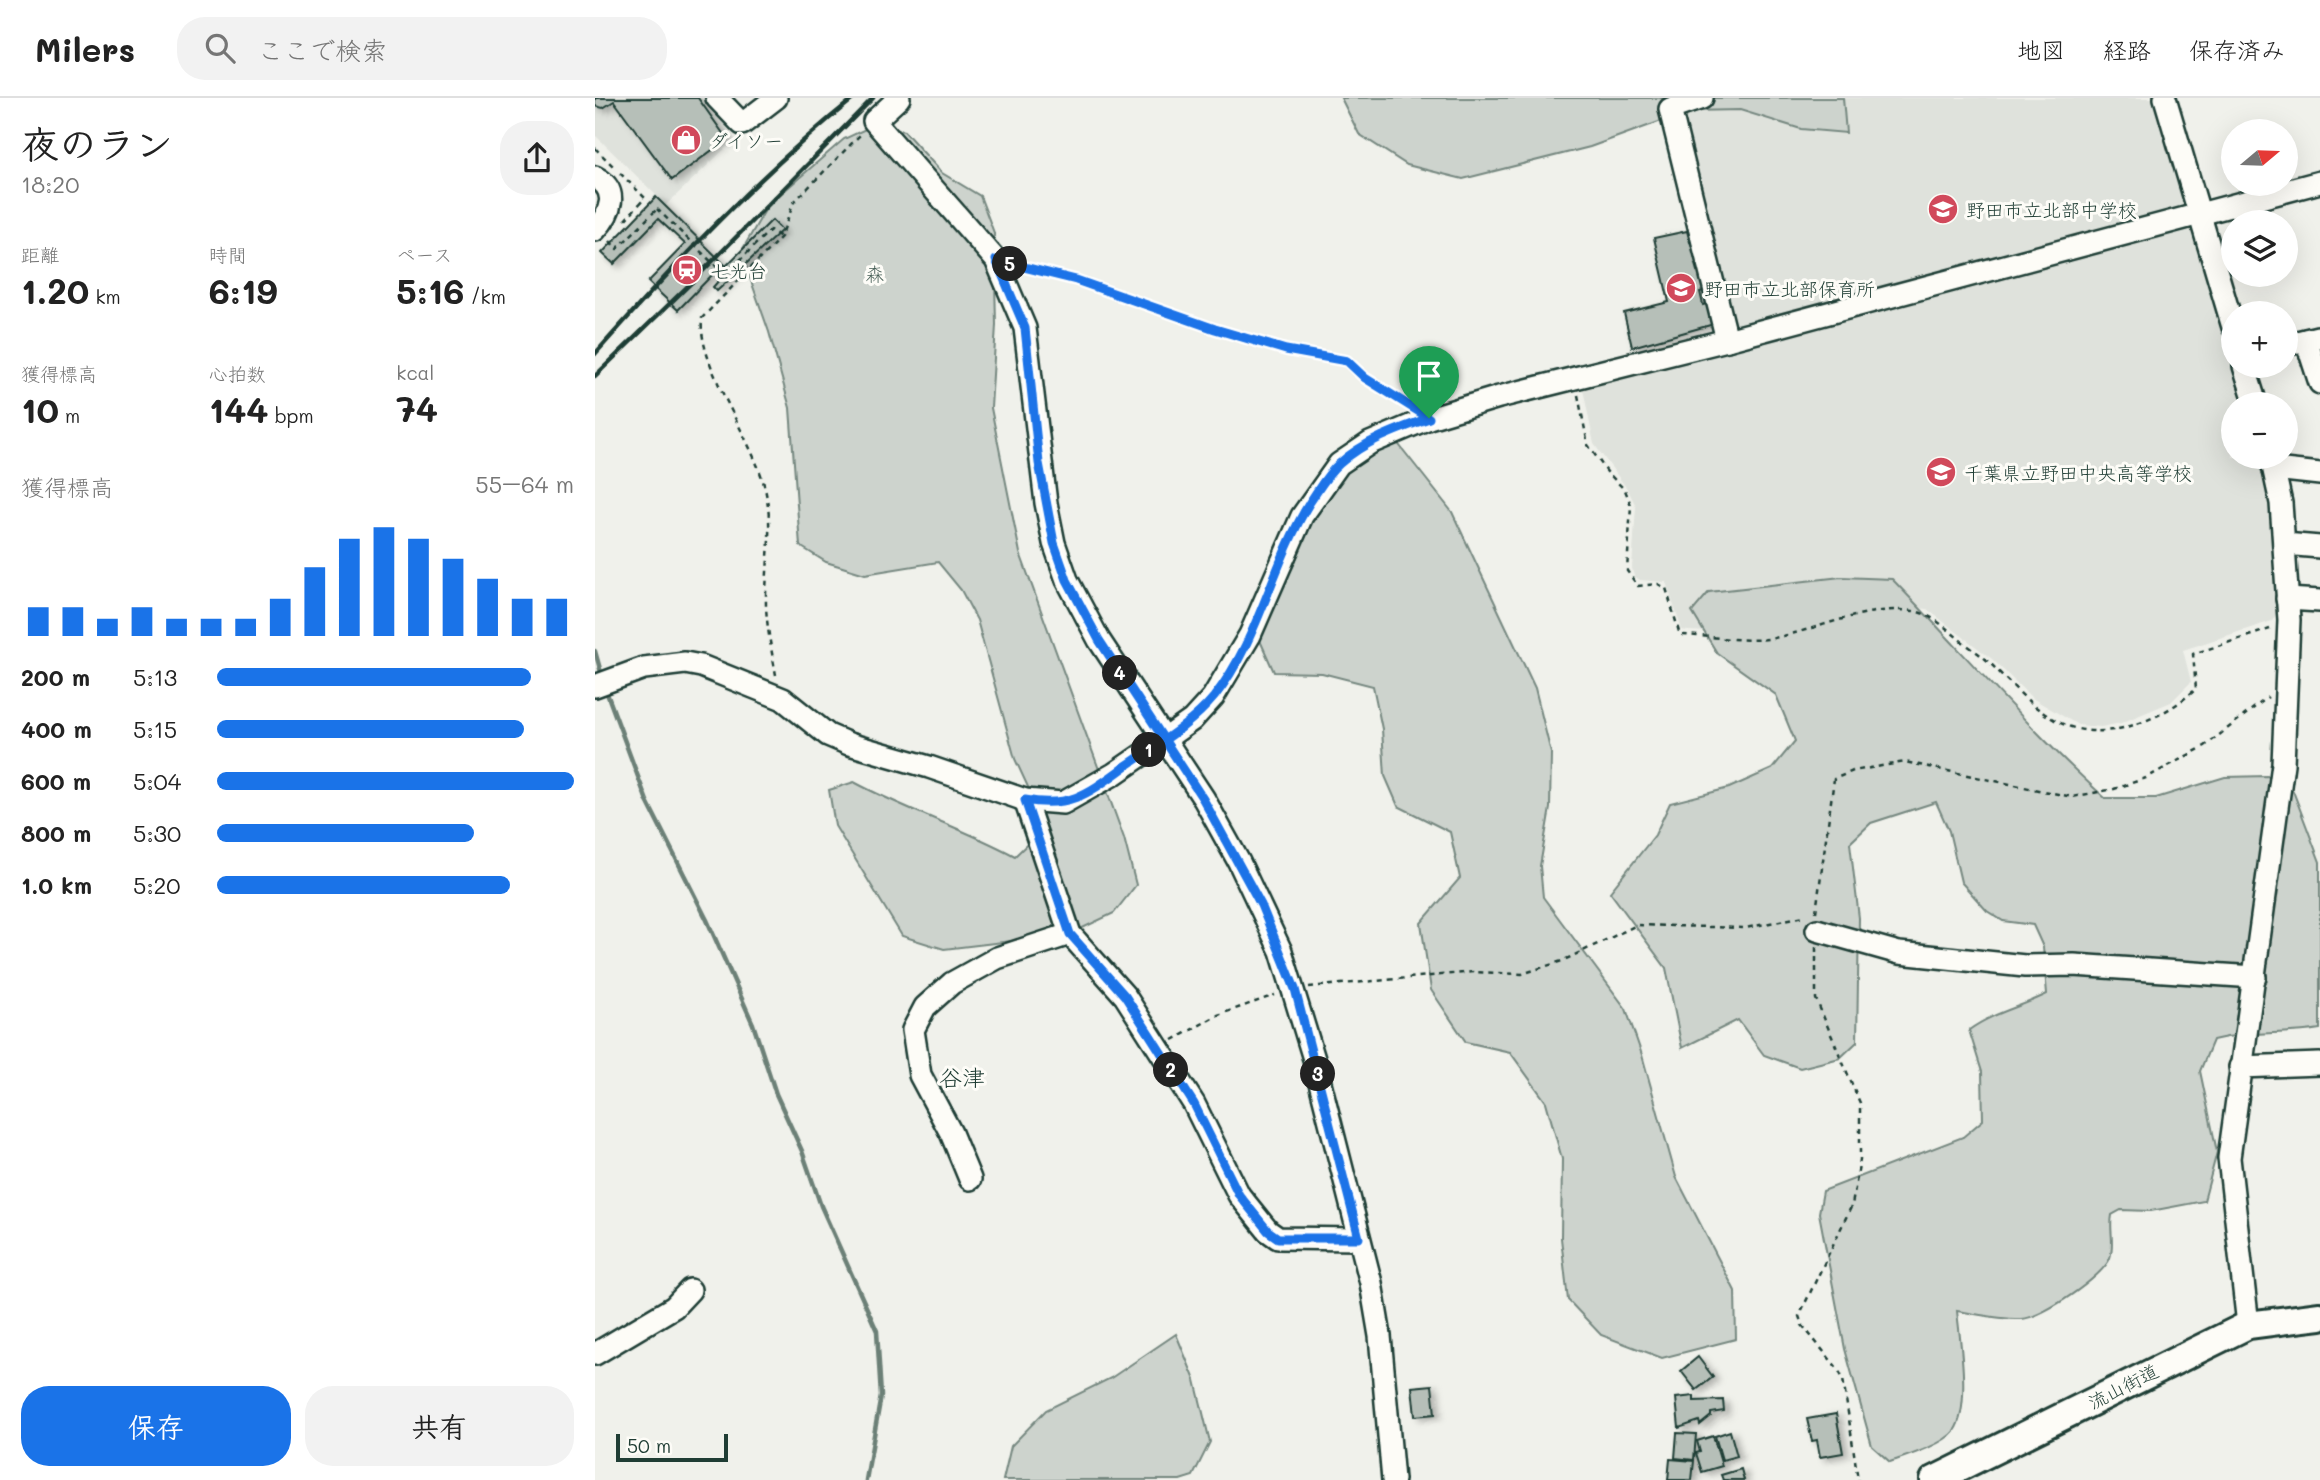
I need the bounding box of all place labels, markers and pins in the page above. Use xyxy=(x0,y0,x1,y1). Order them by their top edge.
shop icon: ダイソー xyxy=(669,123,703,157)
place label: ダイソー xyxy=(709,128,783,153)
school or university icon: 野田市立北部中学校 xyxy=(1926,192,1960,226)
place label: 野田市立北部中学校 xyxy=(1966,197,2137,222)
pin: 5 xyxy=(993,246,1027,282)
station icon: 七光台 xyxy=(670,253,704,287)
place label: 七光台 xyxy=(710,258,767,283)
school or university icon: 野田市立北部保育所 xyxy=(1664,271,1698,305)
place label: 野田市立北部保育所 xyxy=(1704,276,1875,301)
pin xyxy=(1399,346,1459,418)
school or university icon: 千葉県立野田中央高等学校 xyxy=(1924,455,1958,489)
place label: 千葉県立野田中央高等学校 xyxy=(1964,460,2192,485)
pin: 4 xyxy=(1103,656,1137,690)
pin: 1 xyxy=(1131,732,1167,768)
pin: 2 xyxy=(1153,1052,1189,1088)
pin: 3 xyxy=(1301,1056,1335,1091)

